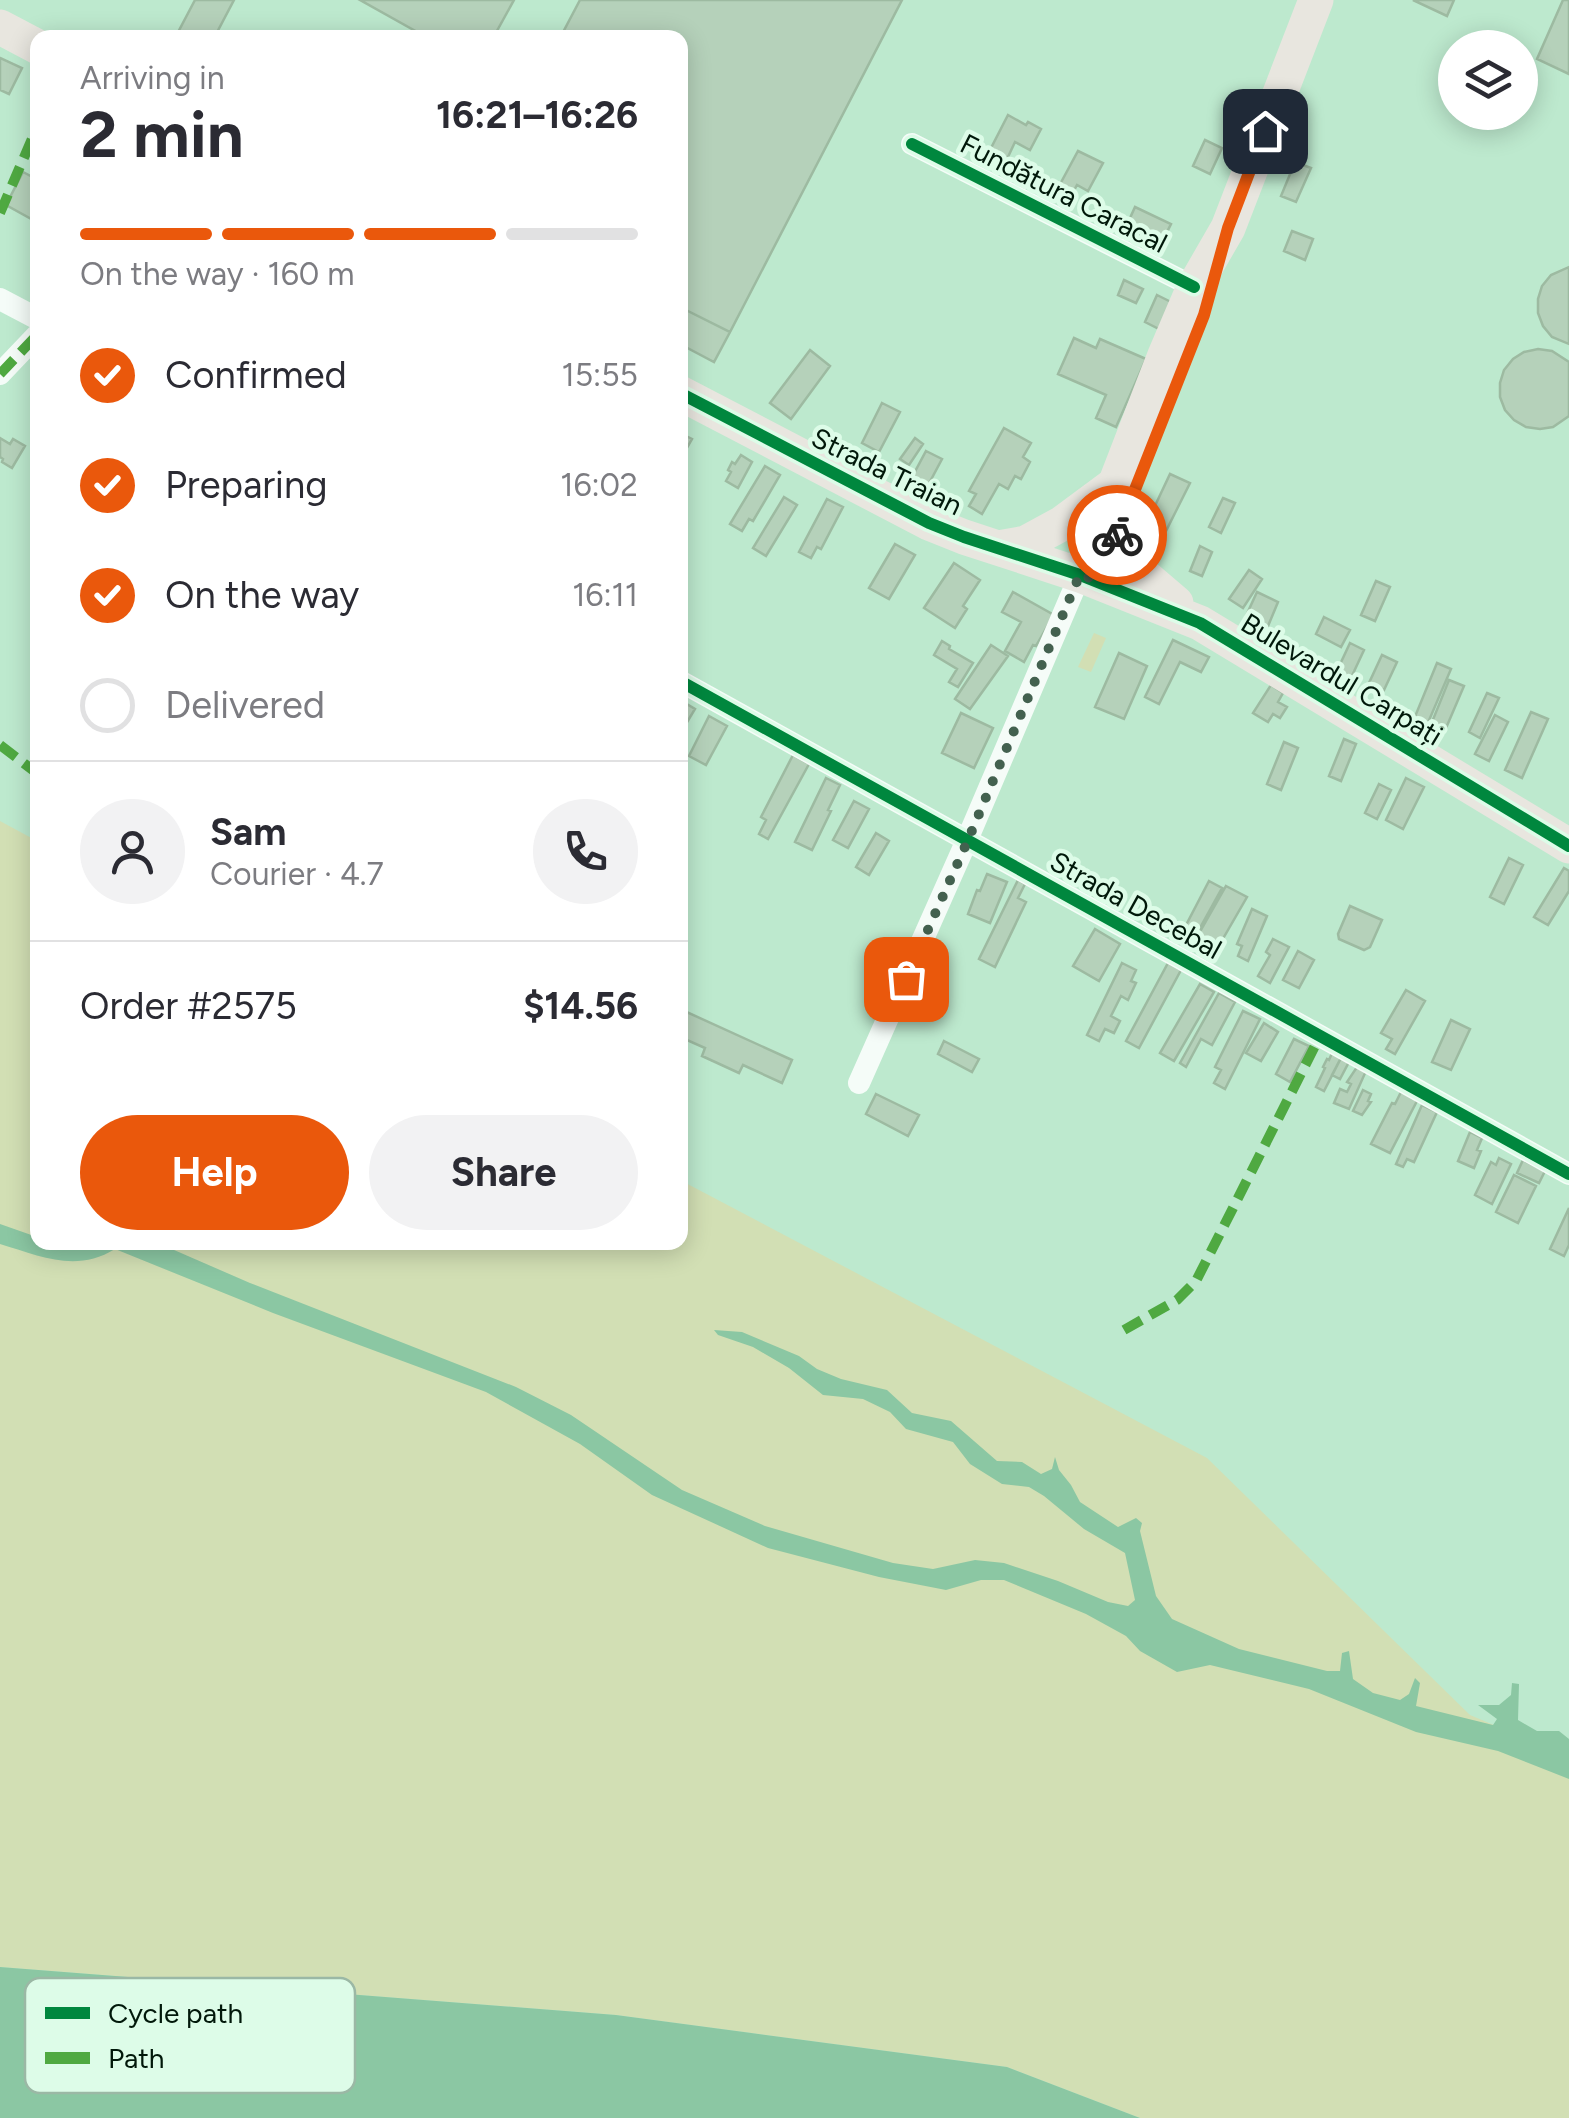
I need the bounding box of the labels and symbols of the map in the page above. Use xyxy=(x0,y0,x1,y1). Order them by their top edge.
pin xyxy=(1223,89,1308,174)
street label: Fundătura Caracal xyxy=(955,126,1173,260)
street label: Strada Traian xyxy=(806,420,968,522)
courier xyxy=(1067,485,1167,585)
street label: Bulevardul Carpați xyxy=(1235,606,1449,752)
street label: Strada Decebal xyxy=(1044,844,1228,966)
pin xyxy=(864,937,949,1022)
legend xyxy=(25,1978,355,2093)
text: Cycle path xyxy=(108,1996,243,2030)
text: Path xyxy=(108,2041,164,2075)

